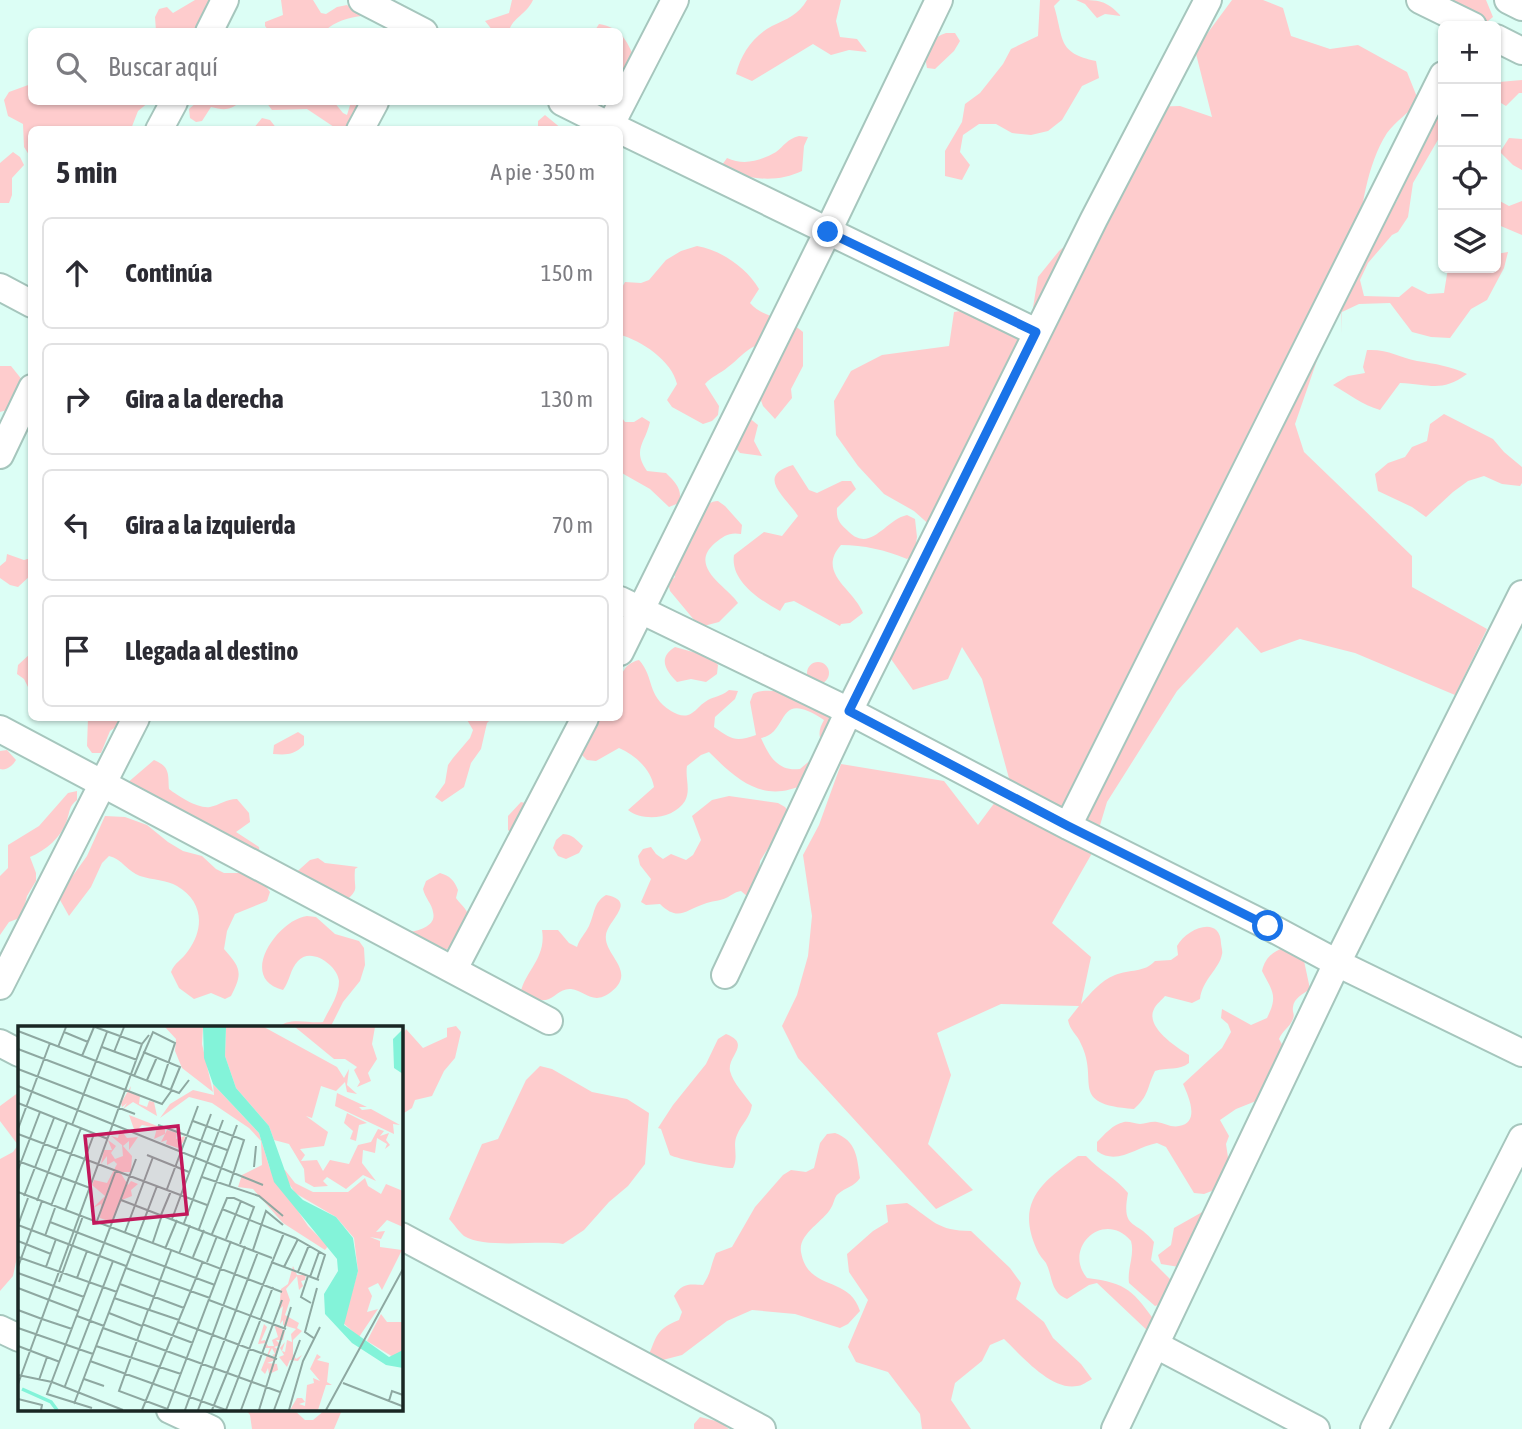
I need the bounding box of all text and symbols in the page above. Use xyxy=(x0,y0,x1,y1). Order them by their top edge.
map controls xyxy=(1438,21,1501,273)
button: + xyxy=(1438,21,1501,84)
search box xyxy=(28,28,623,105)
icon: search xyxy=(52,48,90,86)
text: Buscar aquí xyxy=(108,52,218,82)
button: − xyxy=(1438,84,1501,147)
button: locate xyxy=(1438,147,1501,210)
text: 5 min xyxy=(56,155,117,189)
text: A pie · 350 m xyxy=(491,159,595,185)
button: layers xyxy=(1438,210,1501,273)
route end xyxy=(812,216,843,247)
icon: ahead xyxy=(58,254,96,292)
text: Continúa xyxy=(125,258,212,288)
text: 150 m xyxy=(541,260,593,286)
icon: right xyxy=(58,380,96,418)
text: Gira a la derecha xyxy=(125,384,284,414)
text: 130 m xyxy=(541,386,593,412)
icon: left xyxy=(58,506,96,544)
text: Gira a la izquierda xyxy=(125,510,296,540)
text: 70 m xyxy=(552,512,593,538)
icon: arrive xyxy=(58,632,96,670)
text: Llegada al destino xyxy=(125,636,298,666)
route start xyxy=(1252,910,1283,941)
inset map xyxy=(18,1026,402,1412)

